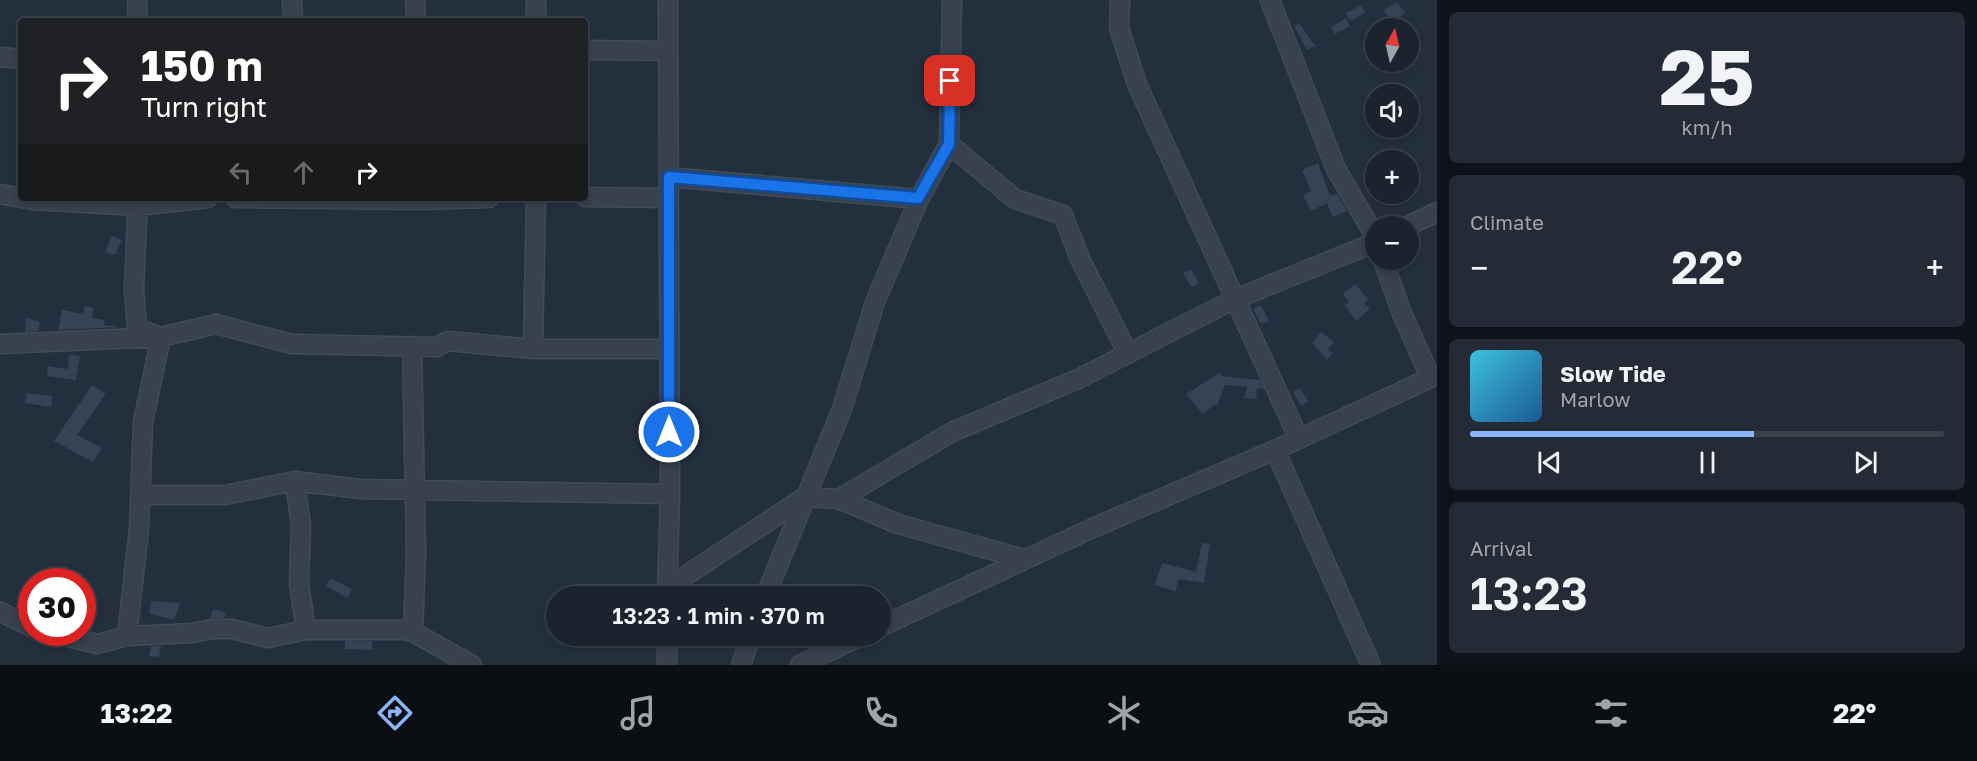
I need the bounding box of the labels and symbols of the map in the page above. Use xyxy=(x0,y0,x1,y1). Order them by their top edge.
north arrow xyxy=(1365,18,1419,72)
pin xyxy=(924,55,975,106)
position arrow xyxy=(637,400,701,464)
speed limit sign: 30 xyxy=(18,568,96,646)

